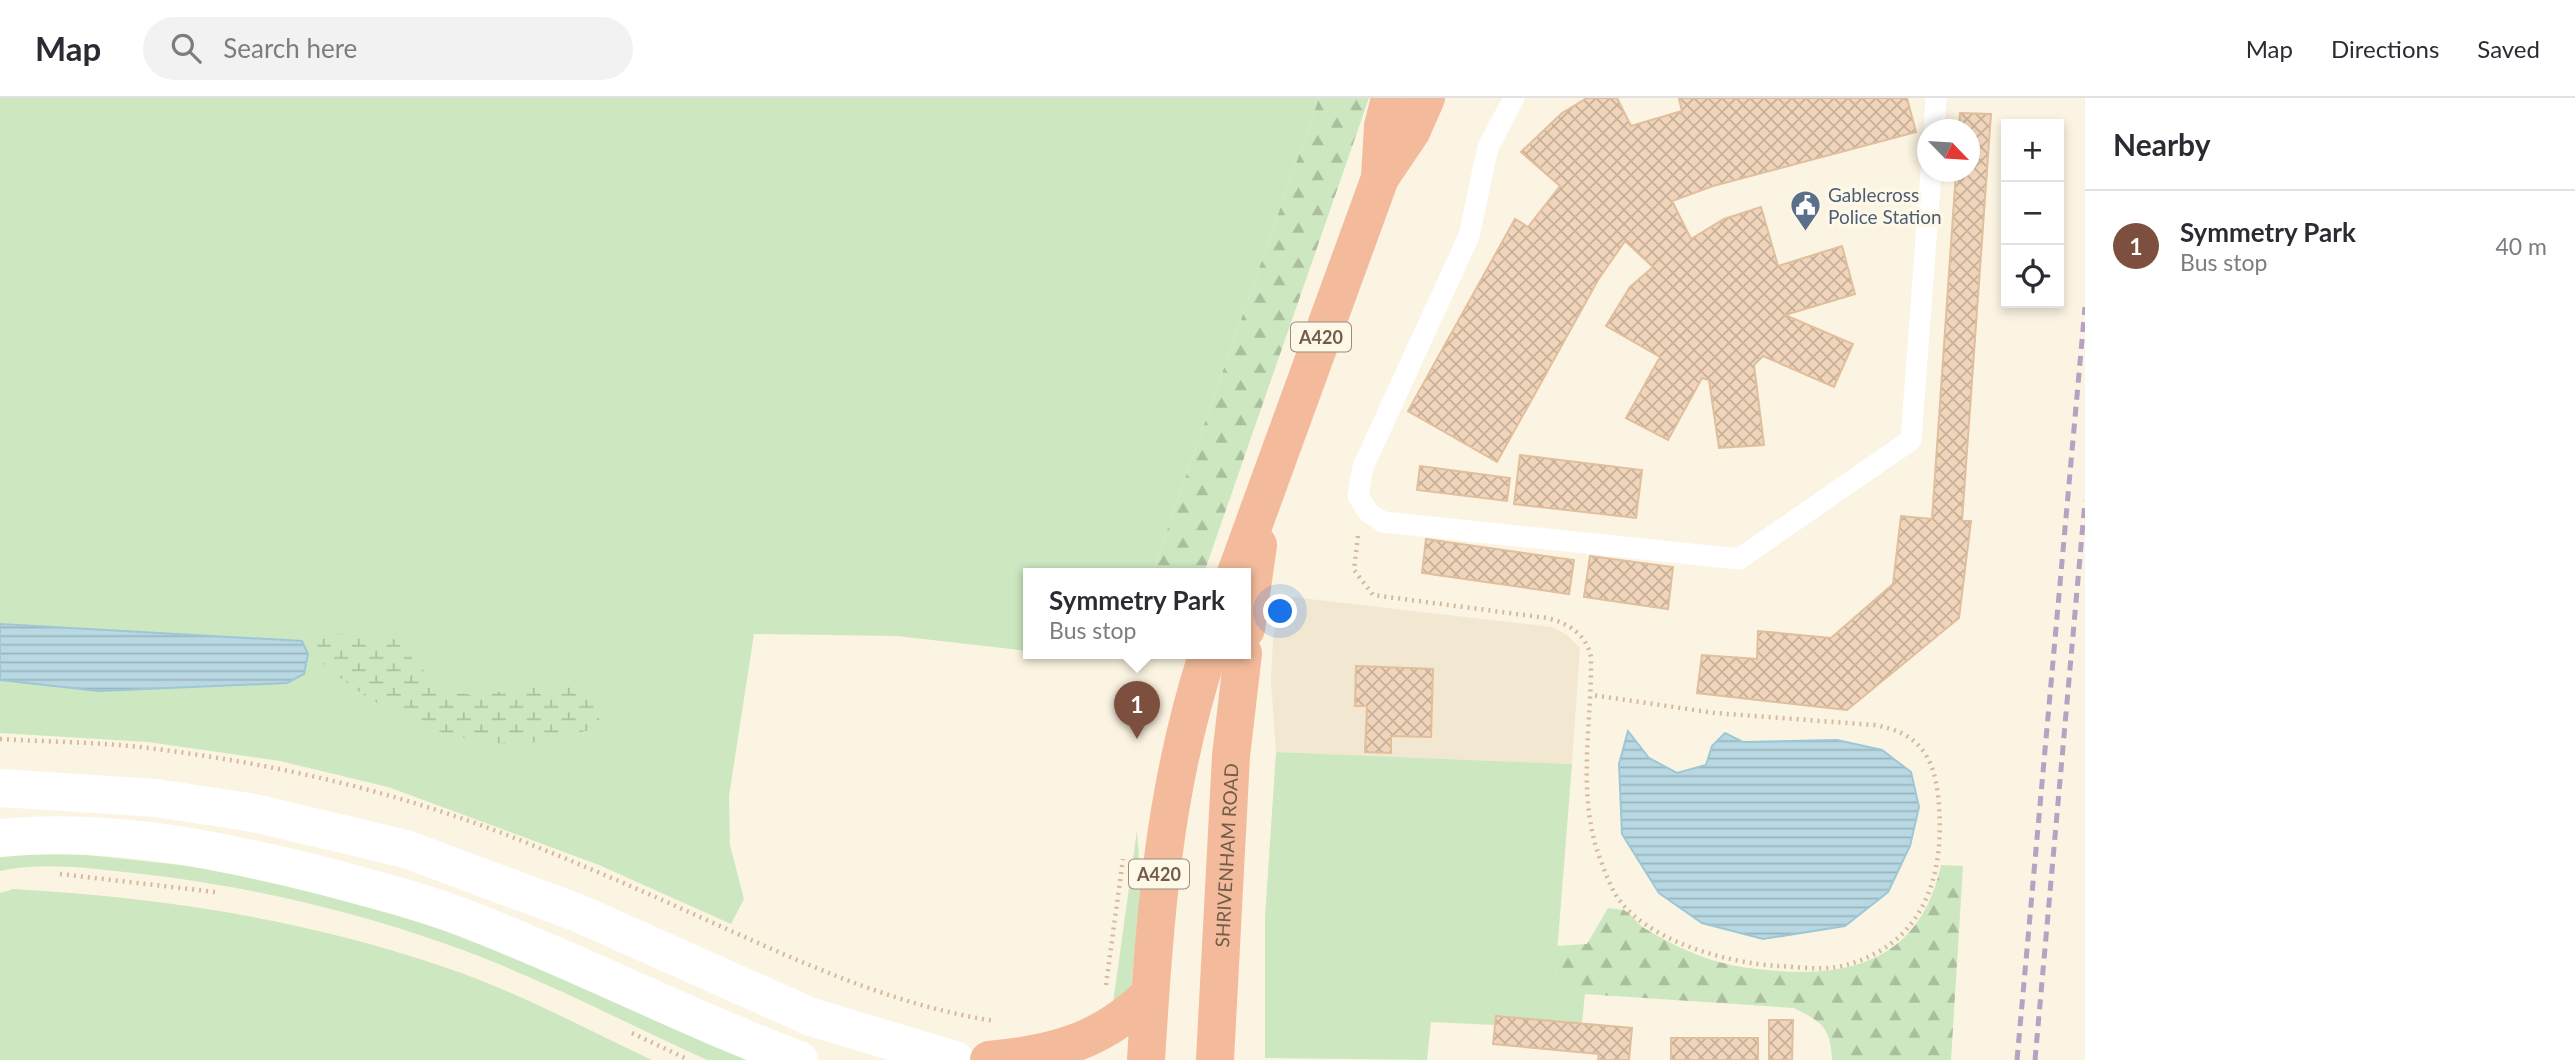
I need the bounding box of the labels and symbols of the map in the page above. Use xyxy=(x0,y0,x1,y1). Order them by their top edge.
north arrow xyxy=(1917,119,1980,182)
place label: Gablecross Police Station xyxy=(1828,183,1942,228)
public building icon: Gablecross Police Station xyxy=(1788,188,1822,232)
road number: A420 xyxy=(1291,323,1351,352)
your location xyxy=(1263,594,1297,628)
pin: 1 xyxy=(1114,681,1160,739)
street label: SHRIVENHAM ROAD xyxy=(1209,763,1242,948)
road number: A420 xyxy=(1129,860,1189,888)

